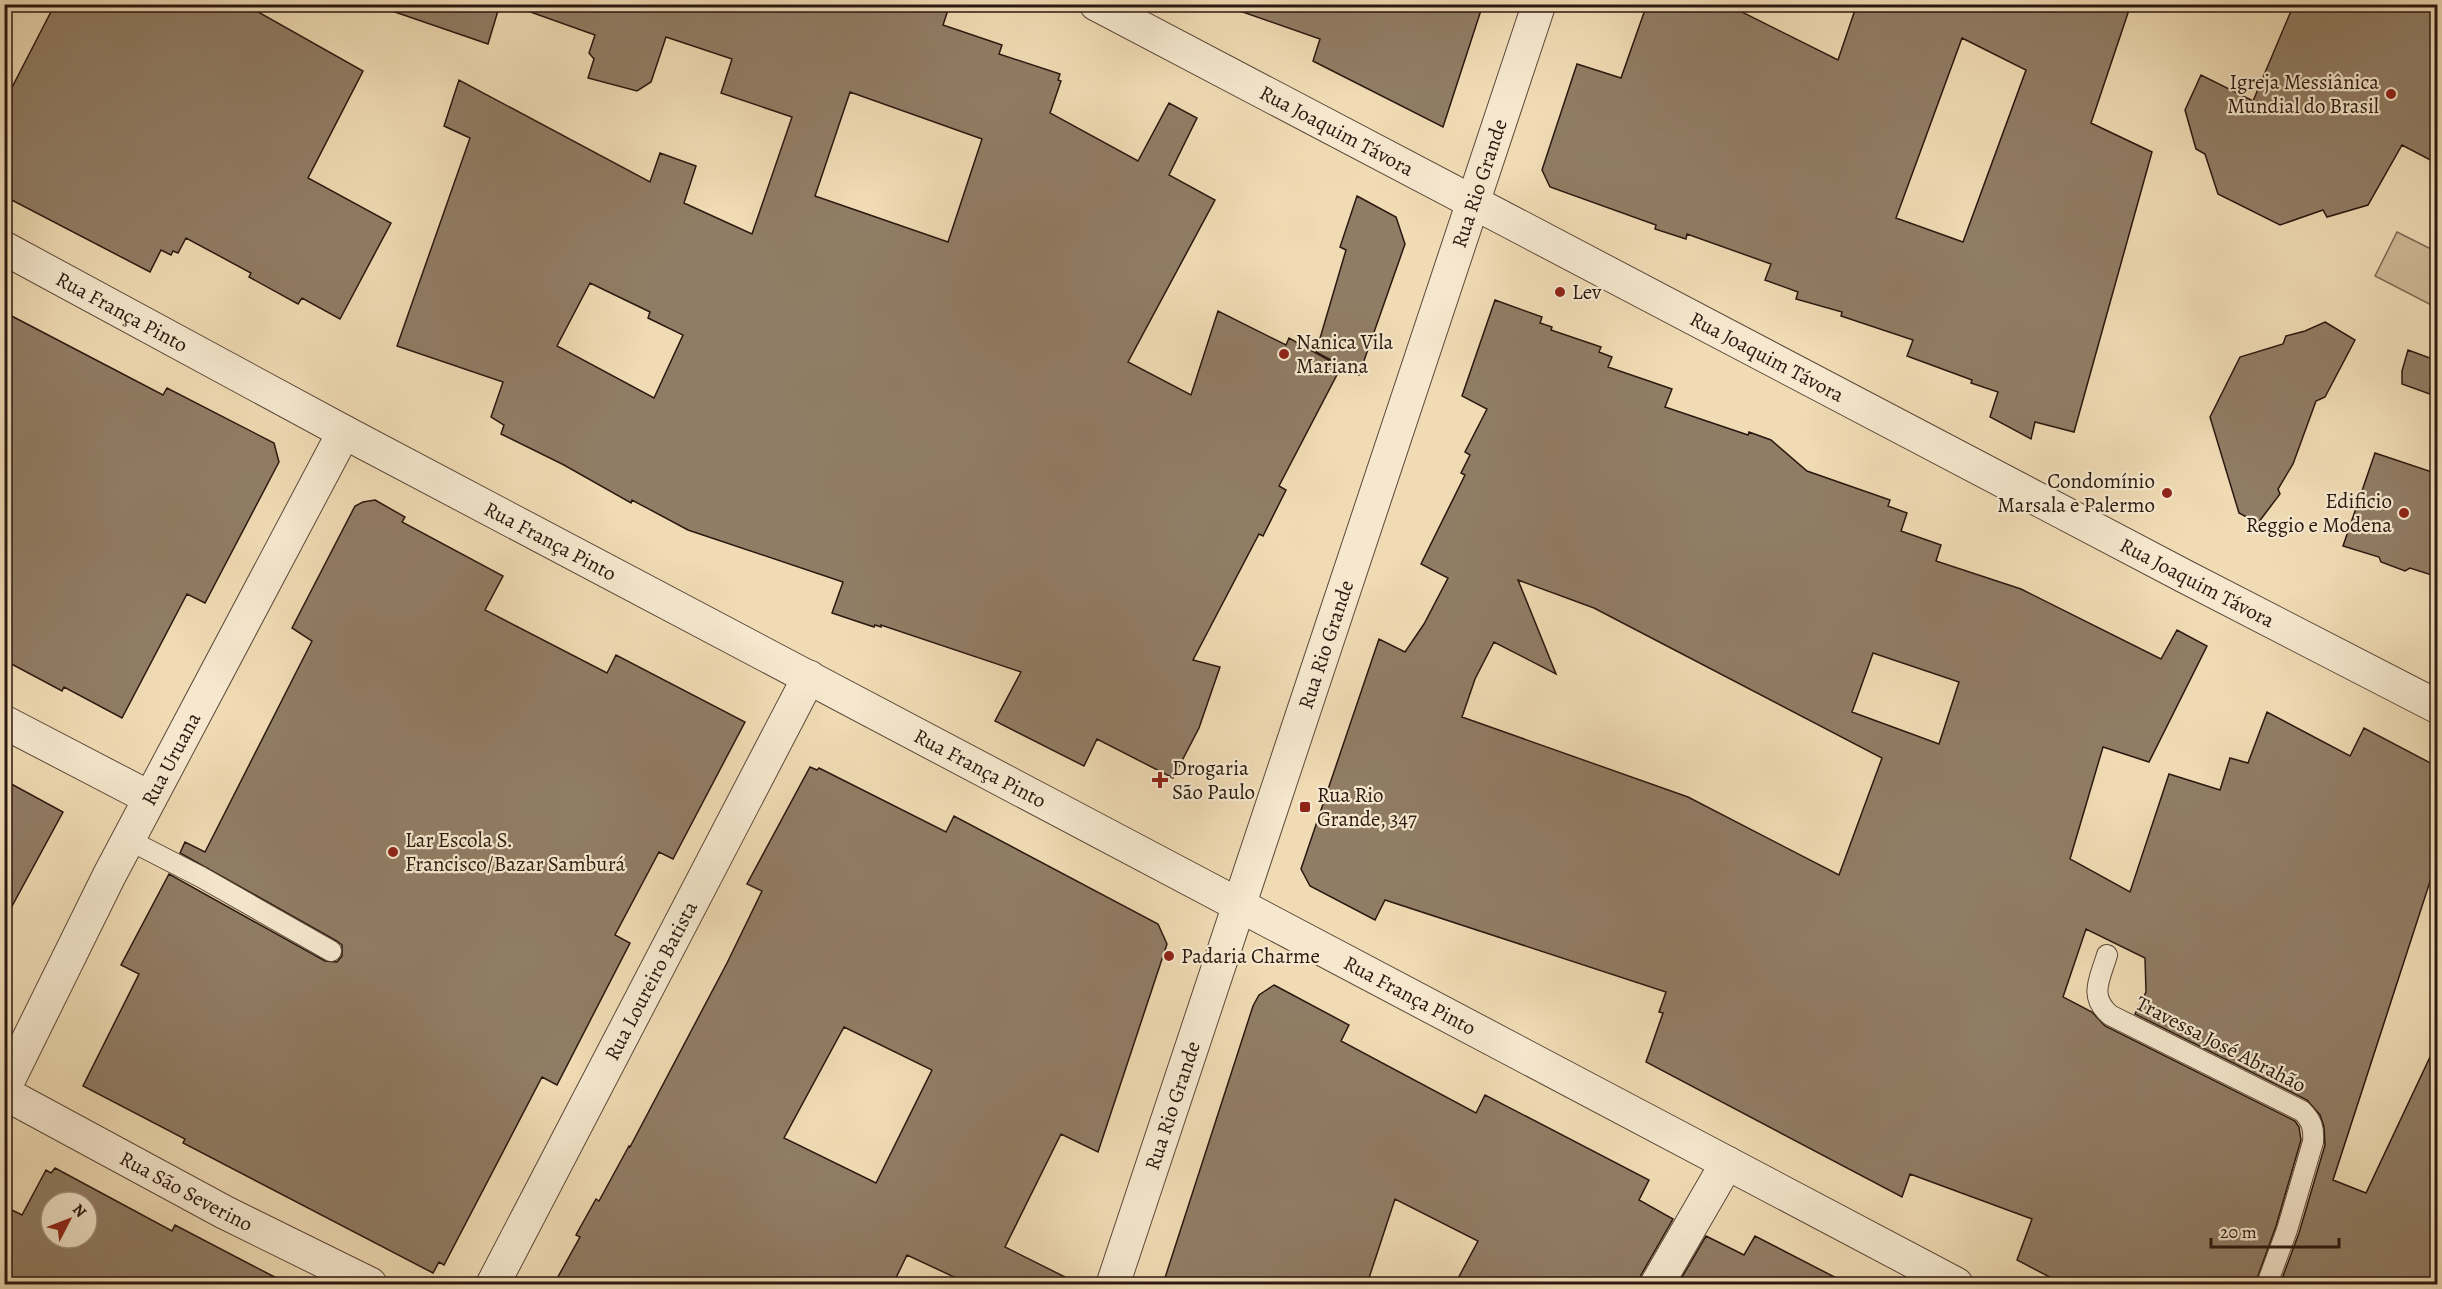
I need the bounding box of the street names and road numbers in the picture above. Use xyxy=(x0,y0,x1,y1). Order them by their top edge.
street label: Rua Joaquim Távora xyxy=(1255,78,1419,183)
street label: Rua Rio Grande xyxy=(1445,115,1514,251)
street label: Rua França Pinto xyxy=(51,265,193,359)
street label: Rua Joaquim Távora xyxy=(1685,305,1849,409)
street label: Rua França Pinto xyxy=(479,495,621,588)
street label: Rua Joaquim Távora xyxy=(2115,531,2280,634)
street label: Rua Rio Grande xyxy=(1291,576,1360,713)
street label: Rua Uruana xyxy=(135,707,207,810)
street label: Rua França Pinto xyxy=(909,722,1051,815)
street label: Rua Loureiro Batista xyxy=(598,896,704,1065)
street label: Rua França Pinto xyxy=(1339,949,1481,1042)
street label: Travessa José Abrahão xyxy=(2131,989,2311,1099)
street label: Rua Rio Grande xyxy=(1138,1038,1207,1174)
street label: Rua São Severino xyxy=(115,1144,258,1238)

